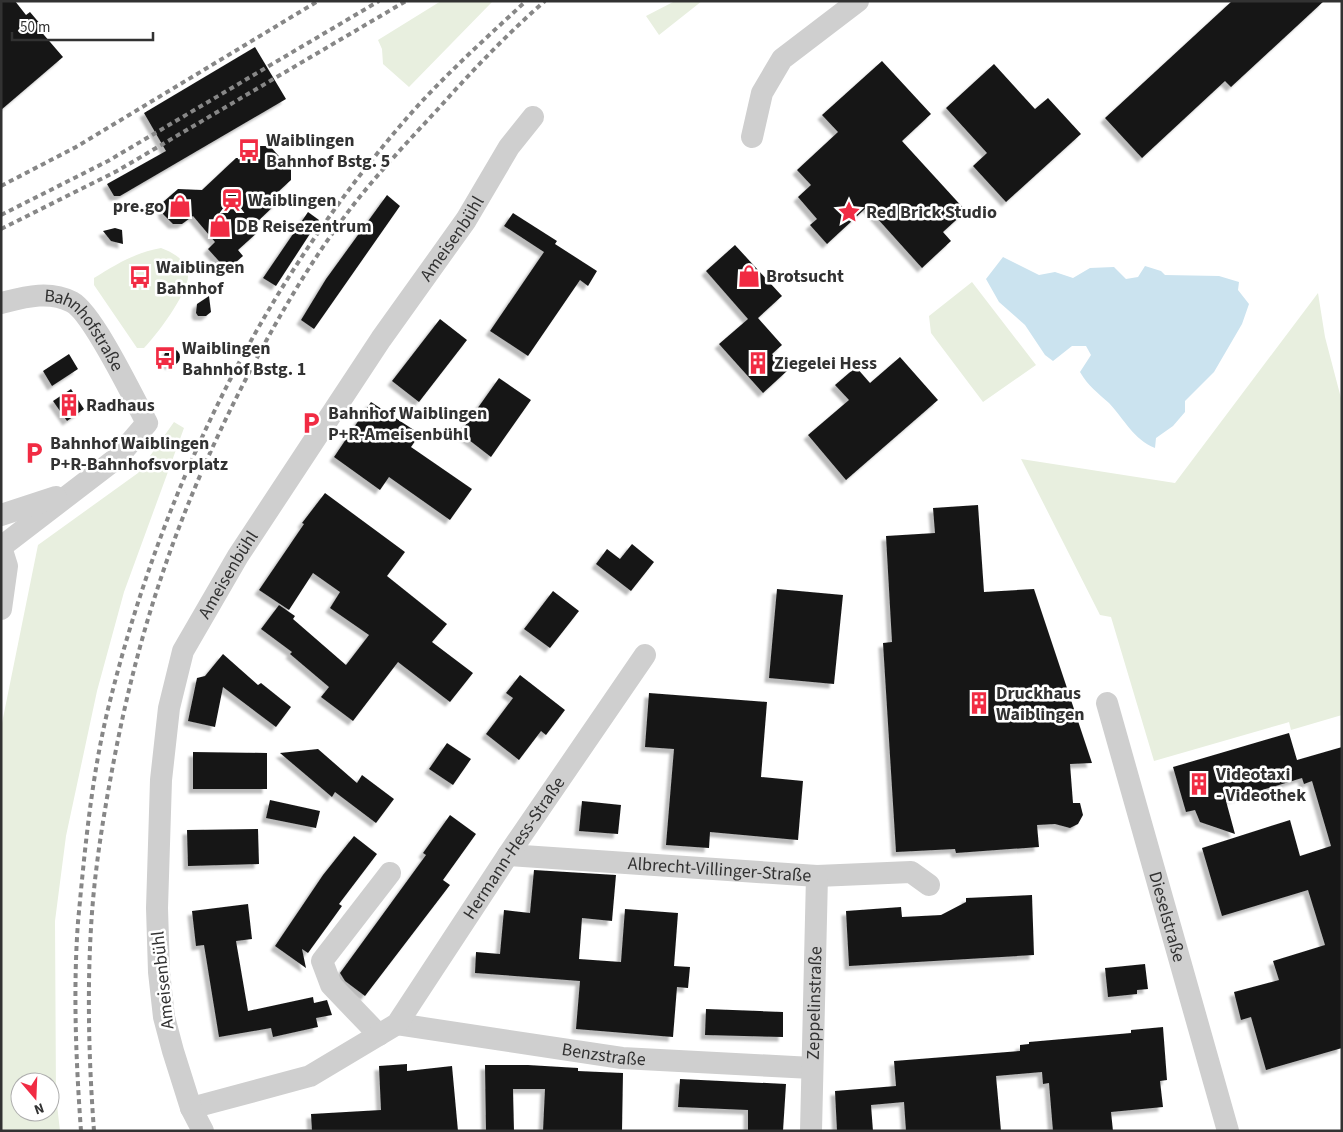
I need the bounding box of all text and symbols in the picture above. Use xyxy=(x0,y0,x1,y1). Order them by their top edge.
scale bar xyxy=(12,10,154,42)
text: 50 m xyxy=(20,17,50,38)
place label: Waiblingen Bahnhof Bstg. 5 xyxy=(266,128,390,174)
bus stop icon: Waiblingen Bahnhof Bstg. 5 xyxy=(236,137,262,163)
station icon: Waiblingen xyxy=(219,187,245,213)
place label: Waiblingen xyxy=(248,188,337,213)
street label: Ameisenbühl xyxy=(414,191,490,286)
shop icon: pre.go xyxy=(167,193,193,219)
place label: pre.go xyxy=(113,194,164,219)
place icon: Red Brick Studio xyxy=(836,199,862,225)
place label: Red Brick Studio xyxy=(866,200,997,225)
shop icon: DB Reisezentrum xyxy=(207,213,233,239)
place label: DB Reisezentrum xyxy=(236,214,372,239)
place label: Waiblingen Bahnhof xyxy=(156,255,245,301)
shop icon: Brotsucht xyxy=(736,263,762,289)
bus stop icon: Waiblingen Bahnhof xyxy=(127,264,153,290)
place label: Brotsucht xyxy=(766,264,844,289)
street label: Bahnhofstraße xyxy=(43,283,130,376)
place label: Waiblingen Bahnhof Bstg. 1 xyxy=(182,336,306,382)
bus stop icon: Waiblingen Bahnhof Bstg. 1 xyxy=(152,345,178,371)
building icon: Ziegelei Hess xyxy=(745,350,771,376)
place label: Ziegelei Hess xyxy=(774,351,877,376)
building icon: Radhaus xyxy=(56,392,82,418)
place label: Radhaus xyxy=(86,393,155,418)
place label: Bahnhof Waiblingen P+R-Ameisenbühl xyxy=(328,401,487,447)
parking icon: Bahnhof Waiblingen P+R-Ameisenbühl xyxy=(298,410,324,436)
place label: Bahnhof Waiblingen P+R-Bahnhofsvorplatz xyxy=(50,431,228,477)
parking icon: Bahnhof Waiblingen P+R-Bahnhofsvorplatz xyxy=(21,440,47,466)
street label: Ameisenbühl xyxy=(192,526,264,623)
place label: Druckhaus Waiblingen xyxy=(996,681,1085,727)
building icon: Druckhaus Waiblingen xyxy=(966,690,992,716)
place label: Videotaxi - Videothek xyxy=(1215,762,1306,808)
street label: Hermann-Hess-Straße xyxy=(457,771,571,924)
building icon: Videotaxi - Videothek xyxy=(1186,771,1212,797)
street label: Albrecht-Villinger-Straße xyxy=(627,851,812,888)
street label: Dieselstraße xyxy=(1143,868,1192,965)
street label: Ameisenbühl xyxy=(145,930,181,1030)
street label: Zeppelinstraße xyxy=(800,946,828,1060)
street label: Benzstraße xyxy=(560,1037,646,1072)
north arrow xyxy=(10,1072,60,1122)
text: N xyxy=(31,1097,47,1119)

